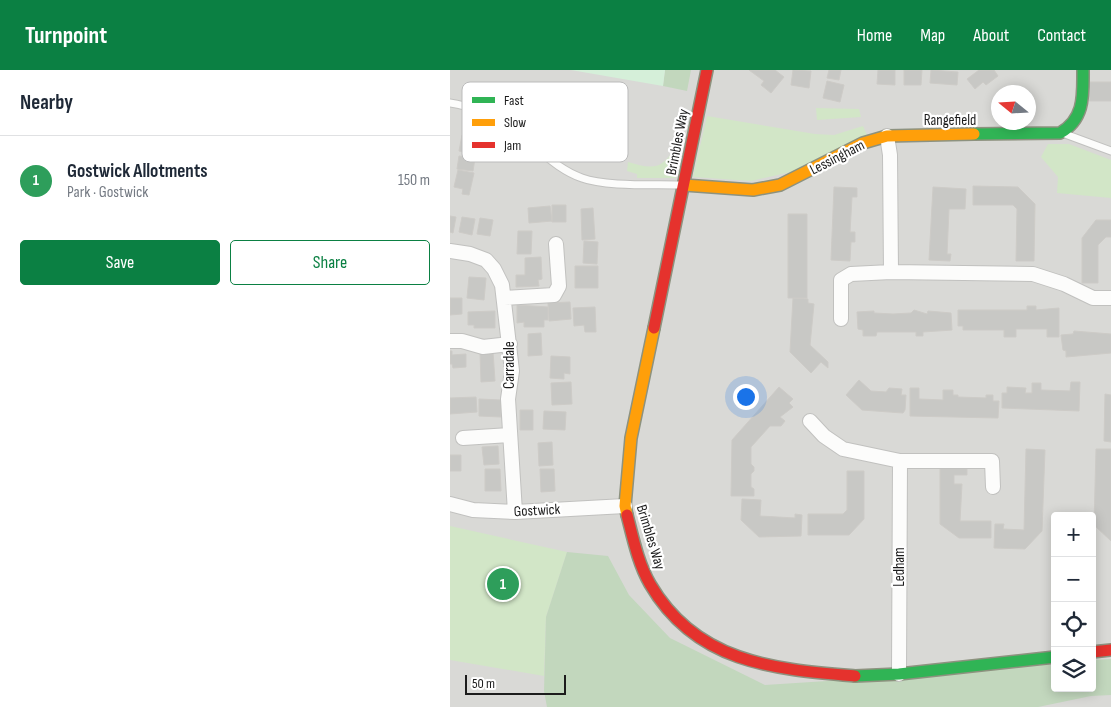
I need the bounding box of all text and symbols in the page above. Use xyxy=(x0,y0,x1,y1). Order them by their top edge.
text: Turnpoint xyxy=(25,21,107,50)
text: Home xyxy=(857,25,892,46)
text: Map xyxy=(920,25,945,46)
text: About xyxy=(973,25,1009,46)
text: Contact xyxy=(1037,25,1086,46)
legend xyxy=(462,82,628,162)
north arrow xyxy=(991,85,1036,130)
text: Nearby xyxy=(20,90,73,115)
text: Fast xyxy=(504,92,524,109)
street label: Brimbles Way xyxy=(662,107,693,177)
street label: Rangefield xyxy=(924,111,976,130)
text: Slow xyxy=(504,114,526,131)
street label: Lessingham xyxy=(807,136,868,179)
text: Jam xyxy=(503,137,521,154)
text: Gostwick Allotments xyxy=(67,160,208,183)
text: 1 xyxy=(33,171,39,190)
text: 150 m xyxy=(398,171,430,190)
text: Park · Gostwick xyxy=(67,183,148,202)
button: Save xyxy=(20,240,220,285)
button: Share xyxy=(230,240,430,285)
street label: Carradale xyxy=(500,341,519,389)
your location xyxy=(733,384,759,410)
street label: Gostwick xyxy=(513,500,561,521)
street label: Brimbles Way xyxy=(632,502,669,572)
map controls xyxy=(1051,512,1096,692)
button: + xyxy=(1051,512,1096,557)
street label: Ledham xyxy=(890,547,909,587)
button: − xyxy=(1051,557,1096,602)
pin: 1 xyxy=(487,565,519,603)
button: locate xyxy=(1051,602,1096,647)
button: layers xyxy=(1051,647,1096,692)
scale bar xyxy=(465,672,566,695)
text: 50 m xyxy=(472,675,495,692)

